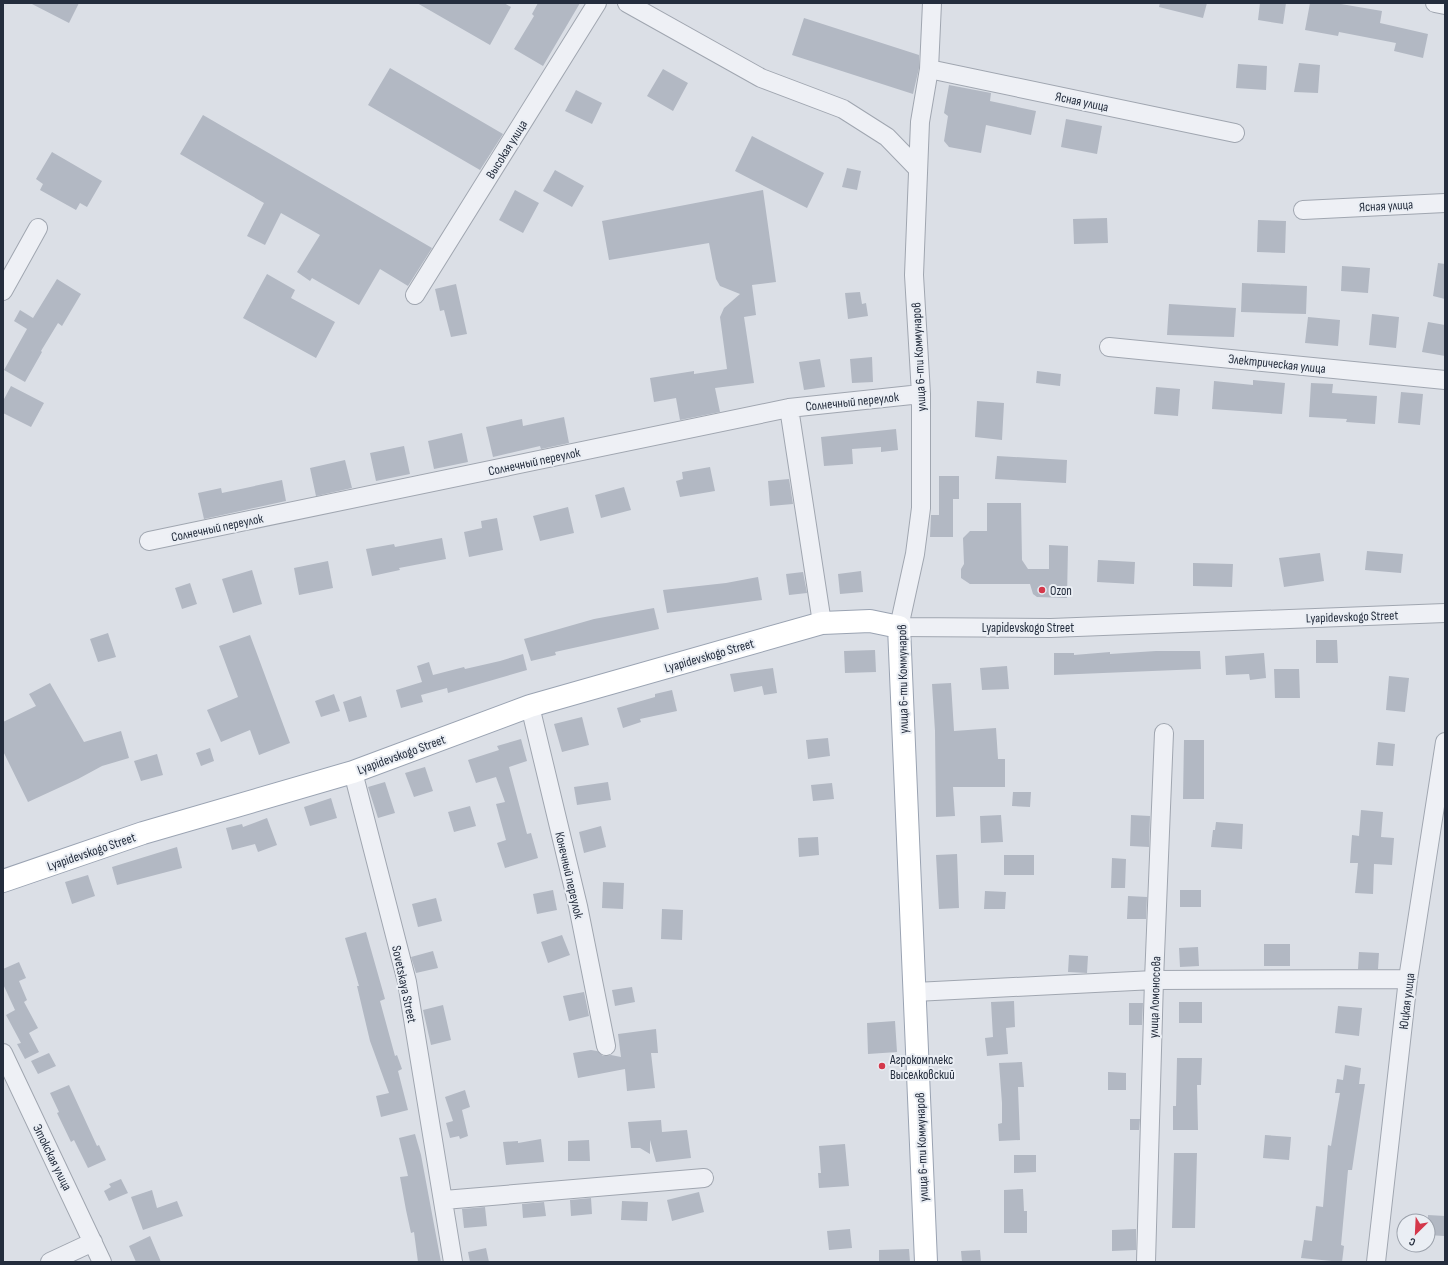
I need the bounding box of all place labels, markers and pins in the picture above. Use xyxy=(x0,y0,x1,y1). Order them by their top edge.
place label: Ozon xyxy=(1050,583,1072,599)
marker: Ozon xyxy=(1037,585,1047,595)
place label: Агрокомплекс Выселковский xyxy=(889,1052,955,1083)
marker: Агрокомплекс Выселковский xyxy=(877,1061,887,1071)

